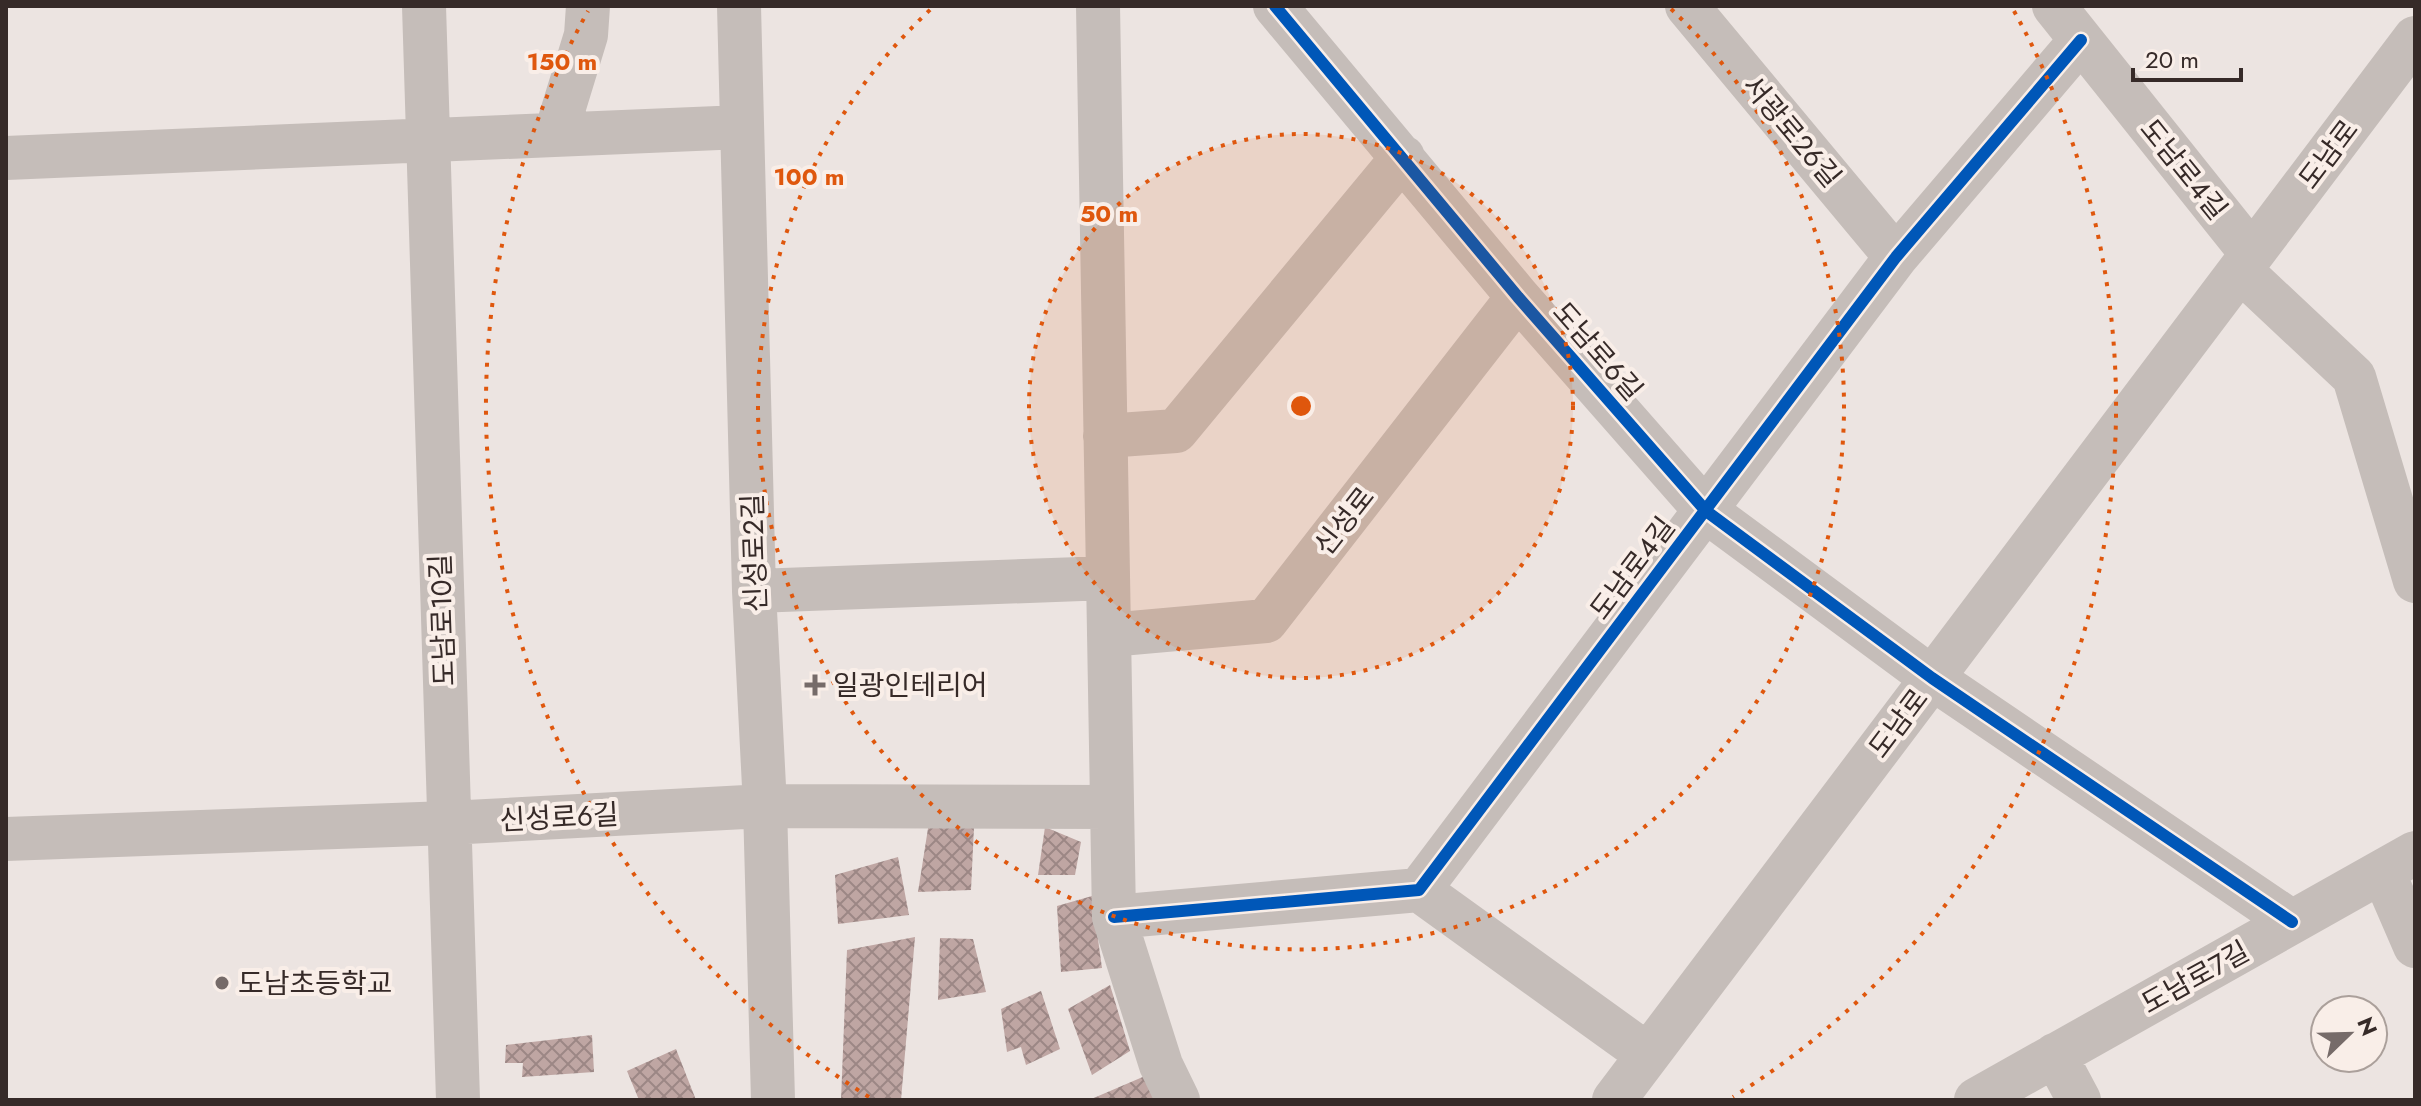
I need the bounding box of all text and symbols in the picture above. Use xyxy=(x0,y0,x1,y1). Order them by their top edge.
scale bar xyxy=(2133,32,2241,82)
text: 20 m xyxy=(2145,42,2199,77)
text: 150 m xyxy=(527,44,597,79)
street label: 서광로26길 xyxy=(1732,66,1851,196)
street label: 도남로4길 xyxy=(2130,110,2237,229)
street label: 도남로 xyxy=(2289,111,2368,197)
text: 100 m xyxy=(774,159,844,194)
text: 50 m xyxy=(1080,196,1138,231)
street label: 도남로6길 xyxy=(1543,293,1652,410)
centre of rings xyxy=(1287,392,1315,420)
street label: 신성로 xyxy=(1304,478,1384,564)
street label: 신성로2길 xyxy=(732,493,777,613)
street label: 도남로4길 xyxy=(1580,508,1685,628)
street label: 도남로10길 xyxy=(420,553,465,687)
place label: 일광인테리어 xyxy=(833,665,988,706)
marker: 일광인테리어 xyxy=(804,674,826,696)
street label: 도남로 xyxy=(1859,680,1938,766)
street label: 신성로6길 xyxy=(498,794,620,841)
street label: 도남로7길 xyxy=(2134,931,2257,1024)
place label: 도남초등학교 xyxy=(238,963,393,1004)
marker: 도남초등학교 xyxy=(213,974,231,992)
north arrow xyxy=(2309,994,2389,1074)
text: N xyxy=(2349,1012,2386,1040)

